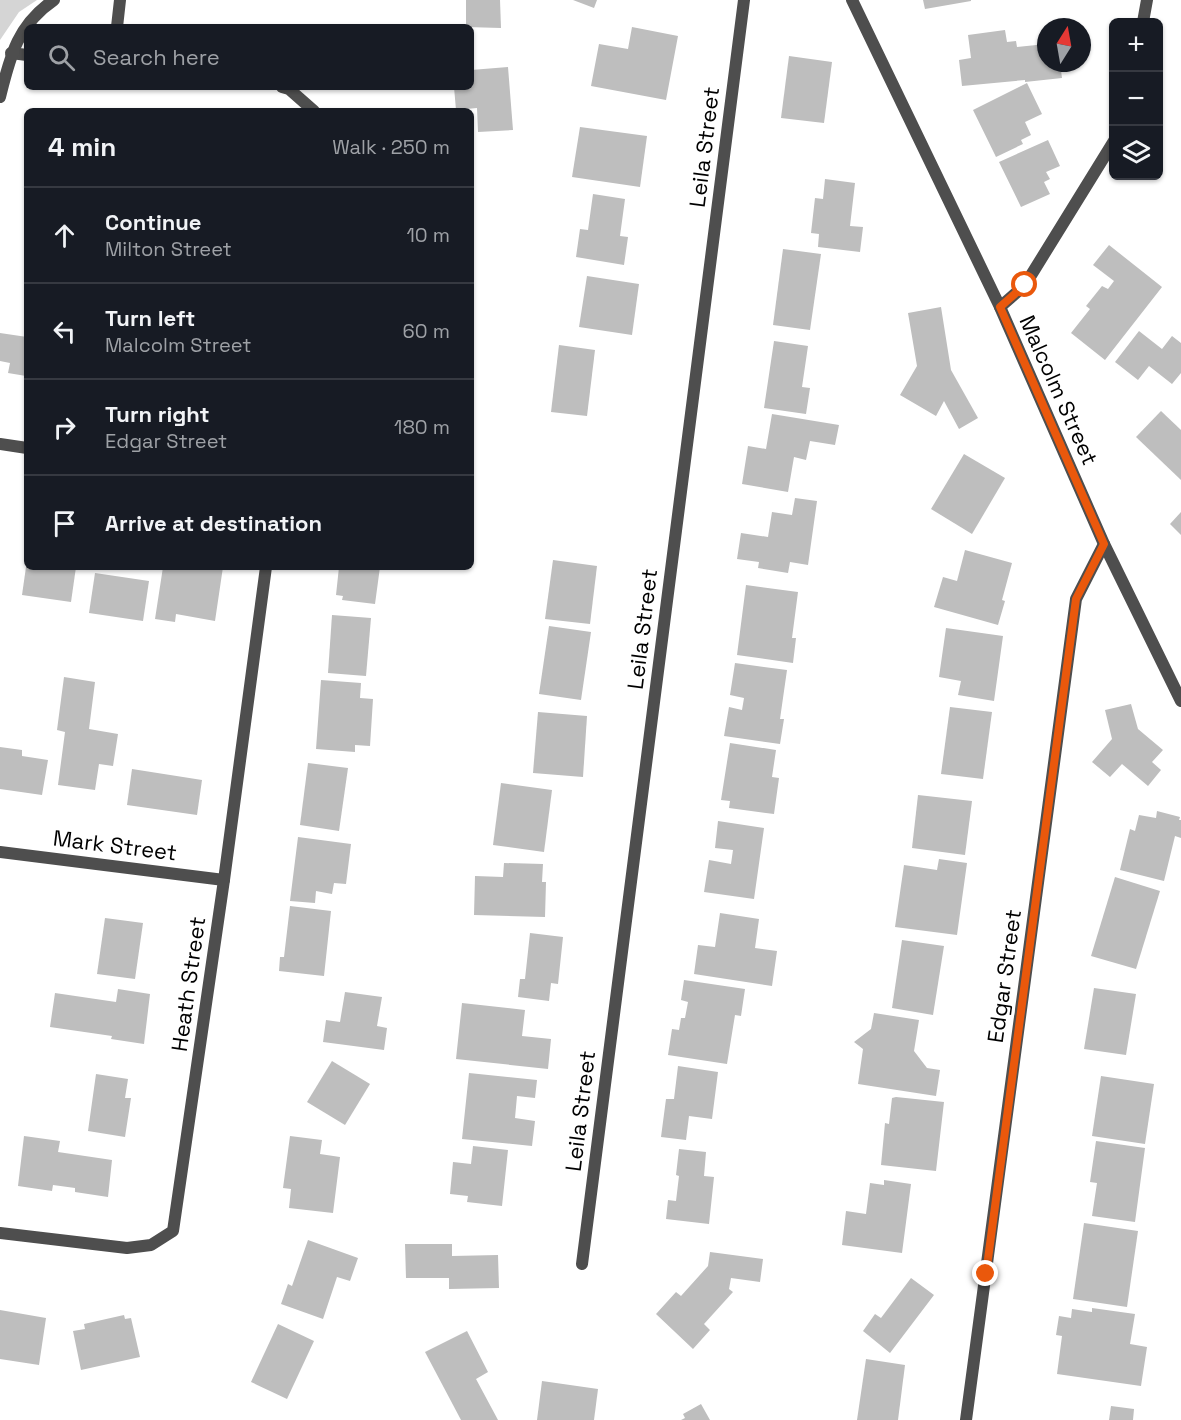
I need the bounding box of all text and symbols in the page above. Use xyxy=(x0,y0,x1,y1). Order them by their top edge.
north arrow xyxy=(1037,18,1091,72)
map controls xyxy=(1109,18,1163,180)
button: + xyxy=(1109,18,1163,72)
search box xyxy=(24,24,474,90)
icon: search xyxy=(45,41,78,74)
text: Search here xyxy=(93,43,220,71)
button: − xyxy=(1109,72,1163,126)
street label: Leila Street xyxy=(683,85,725,209)
button: layers xyxy=(1109,126,1163,180)
text: 4 min xyxy=(48,130,116,164)
text: Walk · 250 m xyxy=(332,134,450,160)
text: Continue xyxy=(105,208,201,236)
icon: ahead xyxy=(48,219,81,252)
text: 10 m xyxy=(406,222,450,248)
text: Milton Street xyxy=(105,236,232,262)
route start xyxy=(1011,271,1037,297)
text: Turn left xyxy=(105,304,195,332)
street label: Malcolm Street xyxy=(1013,311,1105,469)
icon: left xyxy=(48,315,81,348)
text: 60 m xyxy=(403,318,450,344)
text: Malcolm Street xyxy=(105,332,251,358)
text: Turn right xyxy=(105,400,210,428)
icon: right xyxy=(48,411,81,444)
text: 180 m xyxy=(394,414,450,440)
text: Edgar Street xyxy=(105,428,227,454)
icon: arrive xyxy=(48,507,81,540)
text: Arrive at destination xyxy=(105,509,322,537)
street label: Leila Street xyxy=(621,567,663,691)
street label: Mark Street xyxy=(51,824,179,866)
street label: Edgar Street xyxy=(981,907,1027,1045)
street label: Heath Street xyxy=(165,915,211,1053)
street label: Leila Street xyxy=(559,1049,601,1173)
route end xyxy=(972,1260,998,1286)

